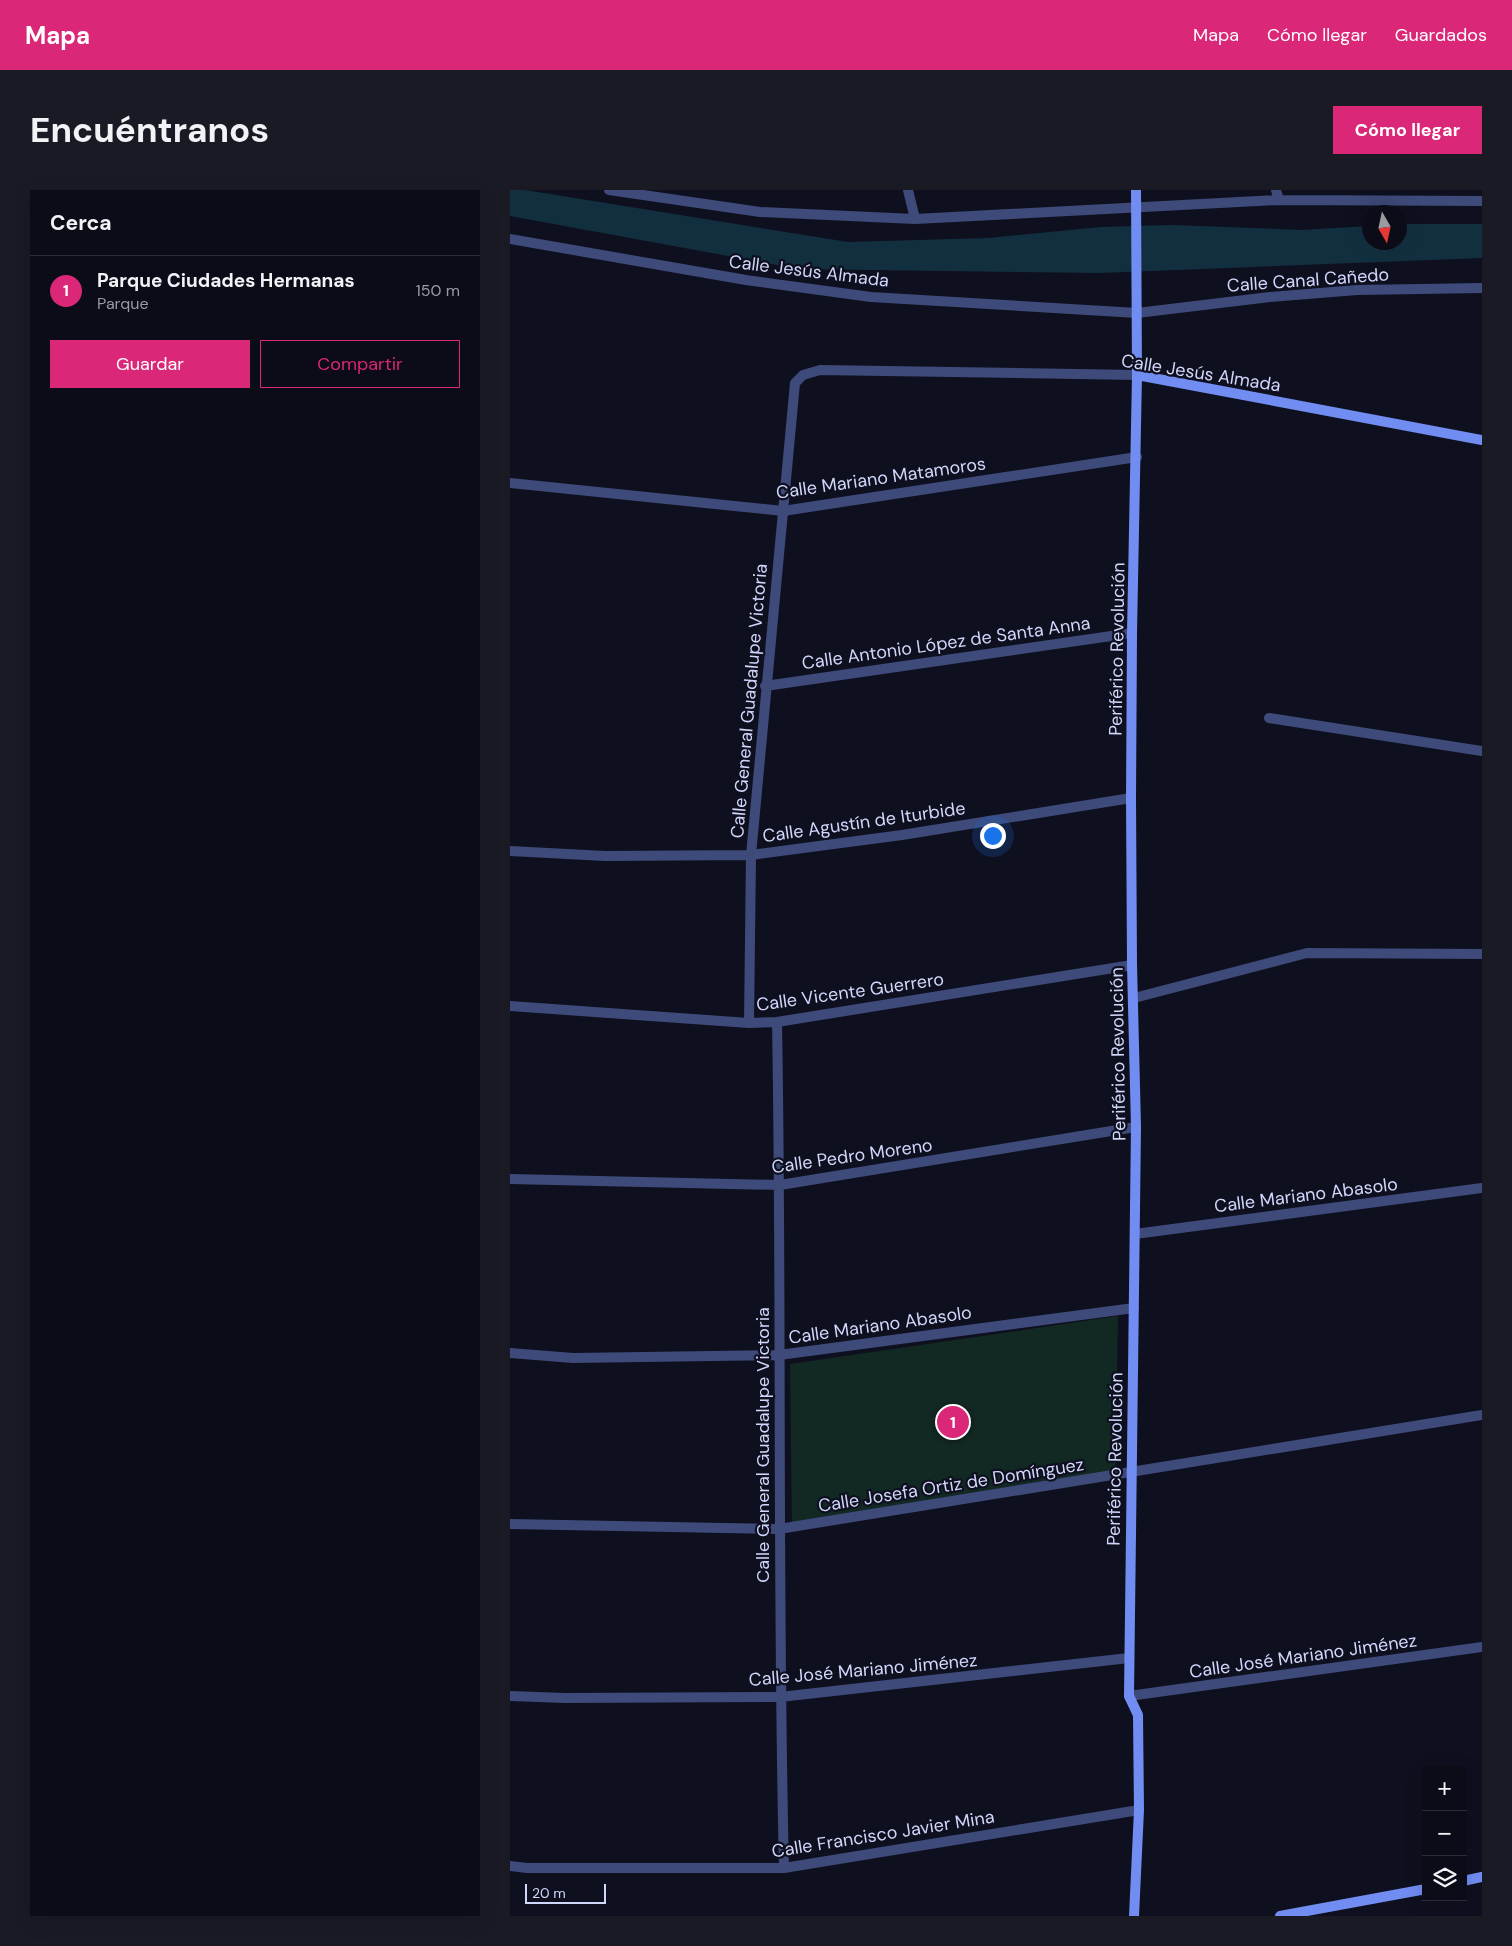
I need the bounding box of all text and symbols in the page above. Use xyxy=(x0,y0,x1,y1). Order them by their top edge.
text: Mapa xyxy=(25,20,90,51)
text: Mapa xyxy=(1193,23,1239,47)
text: Cómo llegar xyxy=(1267,23,1367,47)
text: Guardados xyxy=(1395,23,1487,47)
button: Cómo llegar xyxy=(1333,106,1482,154)
text: Encuéntranos xyxy=(30,107,269,153)
north arrow xyxy=(1362,205,1407,250)
text: Cerca xyxy=(50,209,112,237)
street label: Calle Jesús Almada xyxy=(728,249,890,293)
street label: Calle Canal Cañedo xyxy=(1226,262,1390,298)
text: Parque Ciudades Hermanas xyxy=(97,268,355,293)
text: 1 xyxy=(63,280,69,301)
text: 150 m xyxy=(416,280,460,301)
text: Parque xyxy=(97,293,149,314)
button: Guardar xyxy=(50,340,250,388)
button: Compartir xyxy=(260,340,460,388)
street label: Calle Jesús Almada xyxy=(1120,349,1282,397)
street label: Calle Mariano Matamoros xyxy=(775,451,987,505)
street label: Periférico Revolución xyxy=(1103,562,1131,736)
street label: Calle General Guadalupe Victoria xyxy=(725,563,773,839)
street label: Calle Antonio López de Santa Anna xyxy=(800,611,1092,675)
street label: Calle Agustín de Iturbide xyxy=(761,796,967,848)
your location xyxy=(980,823,1006,849)
street label: Calle Vicente Guerrero xyxy=(755,967,945,1017)
street label: Periférico Revolución xyxy=(1104,967,1132,1141)
street label: Calle Pedro Moreno xyxy=(770,1133,934,1179)
street label: Calle Mariano Abasolo xyxy=(1213,1172,1399,1218)
street label: Calle Mariano Abasolo xyxy=(787,1300,973,1350)
street label: Calle General Guadalupe Victoria xyxy=(751,1307,775,1583)
street label: Periférico Revolución xyxy=(1101,1372,1129,1546)
pin: 1 xyxy=(937,1403,969,1441)
street label: Calle Josefa Ortiz de Domínguez xyxy=(816,1452,1086,1518)
street label: Calle José Mariano Jiménez xyxy=(1188,1628,1418,1684)
street label: Calle José Mariano Jiménez xyxy=(748,1648,978,1692)
map controls xyxy=(1422,1766,1467,1901)
button: + xyxy=(1422,1766,1467,1811)
street label: Calle Francisco Javier Mina xyxy=(770,1805,996,1863)
button: − xyxy=(1422,1811,1467,1856)
button: layers xyxy=(1422,1856,1467,1901)
scale bar xyxy=(525,1881,606,1904)
text: 20 m xyxy=(532,1884,566,1902)

